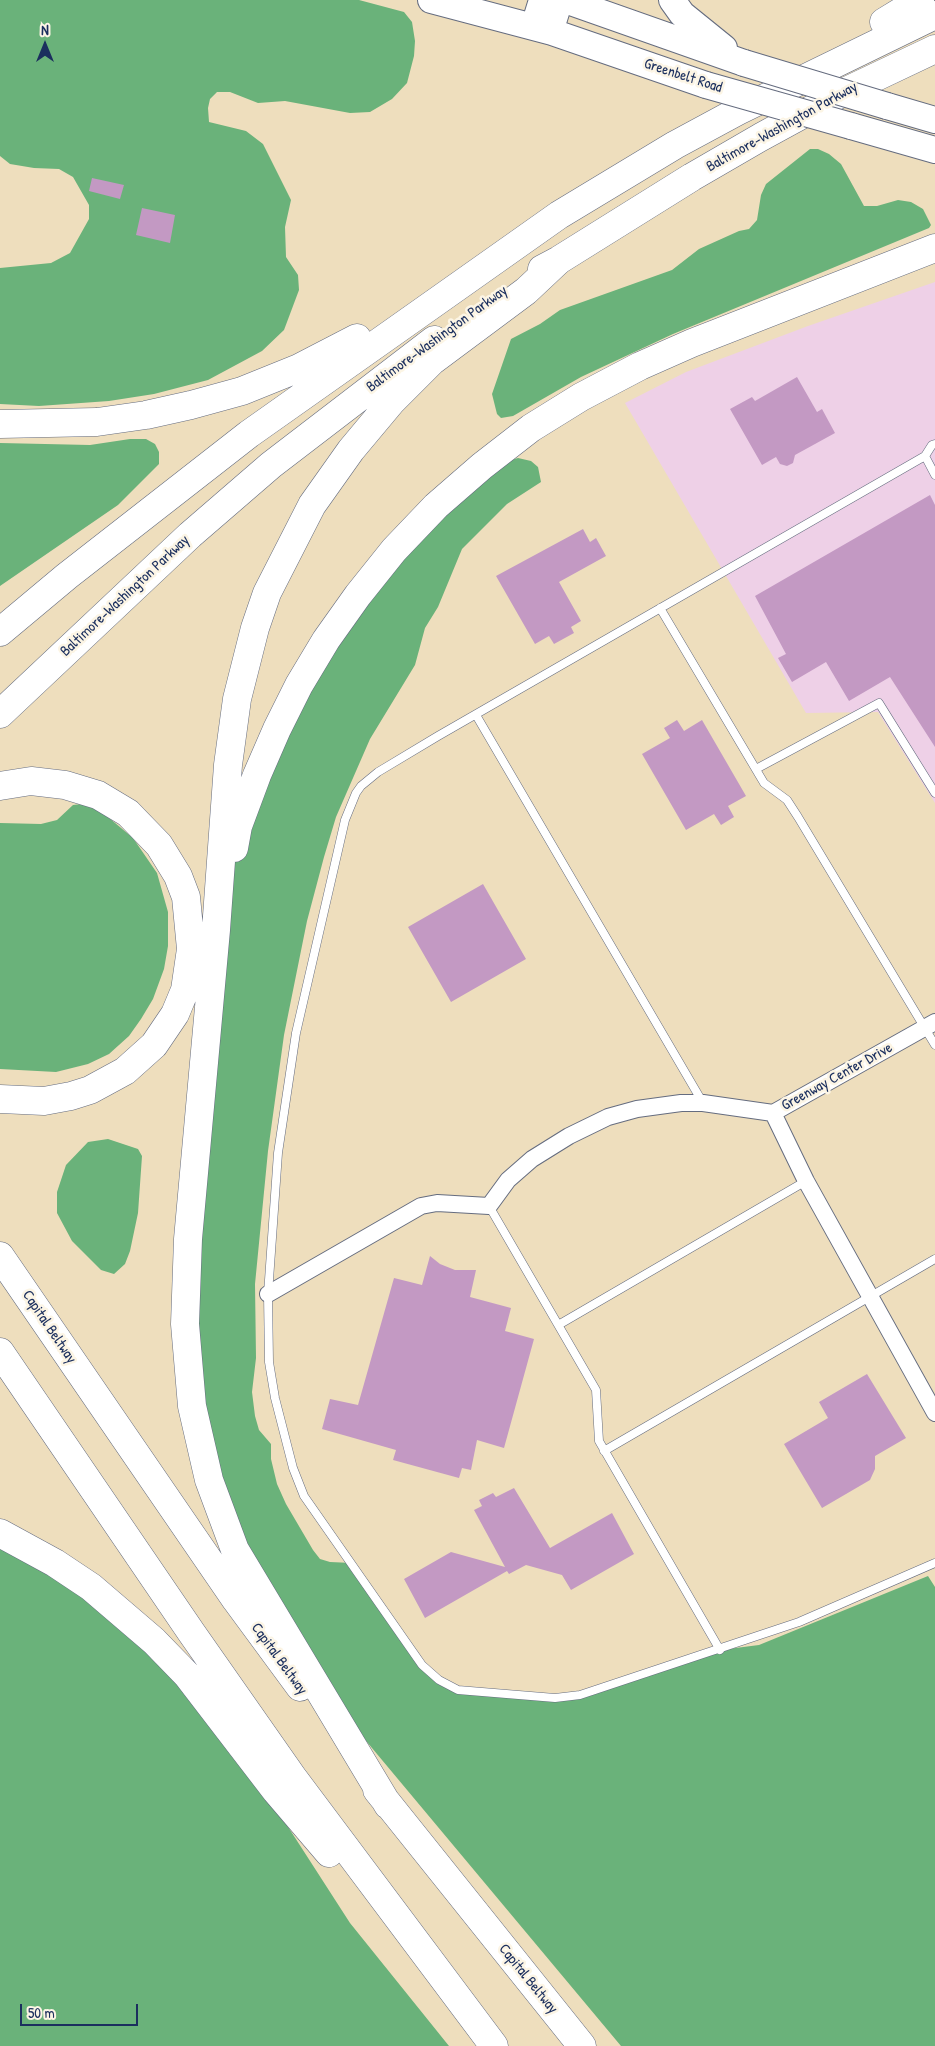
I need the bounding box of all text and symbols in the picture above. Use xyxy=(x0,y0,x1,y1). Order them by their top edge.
north arrow xyxy=(20,20,70,70)
text: N xyxy=(41,20,49,39)
street label: Greenbelt Road xyxy=(642,55,724,97)
street label: Baltimore-Washington Parkway xyxy=(703,78,861,176)
street label: Baltimore-Washington Parkway xyxy=(363,282,511,396)
street label: Baltimore-Washington Parkway xyxy=(57,532,193,660)
street label: Greenway Center Drive xyxy=(778,1039,896,1115)
street label: Capital Beltway xyxy=(18,1287,80,1367)
street label: Capital Beltway xyxy=(247,1620,311,1698)
street label: Capital Beltway xyxy=(494,1941,562,2017)
scale bar xyxy=(22,1994,140,2026)
text: 50 m xyxy=(28,2002,55,2023)

